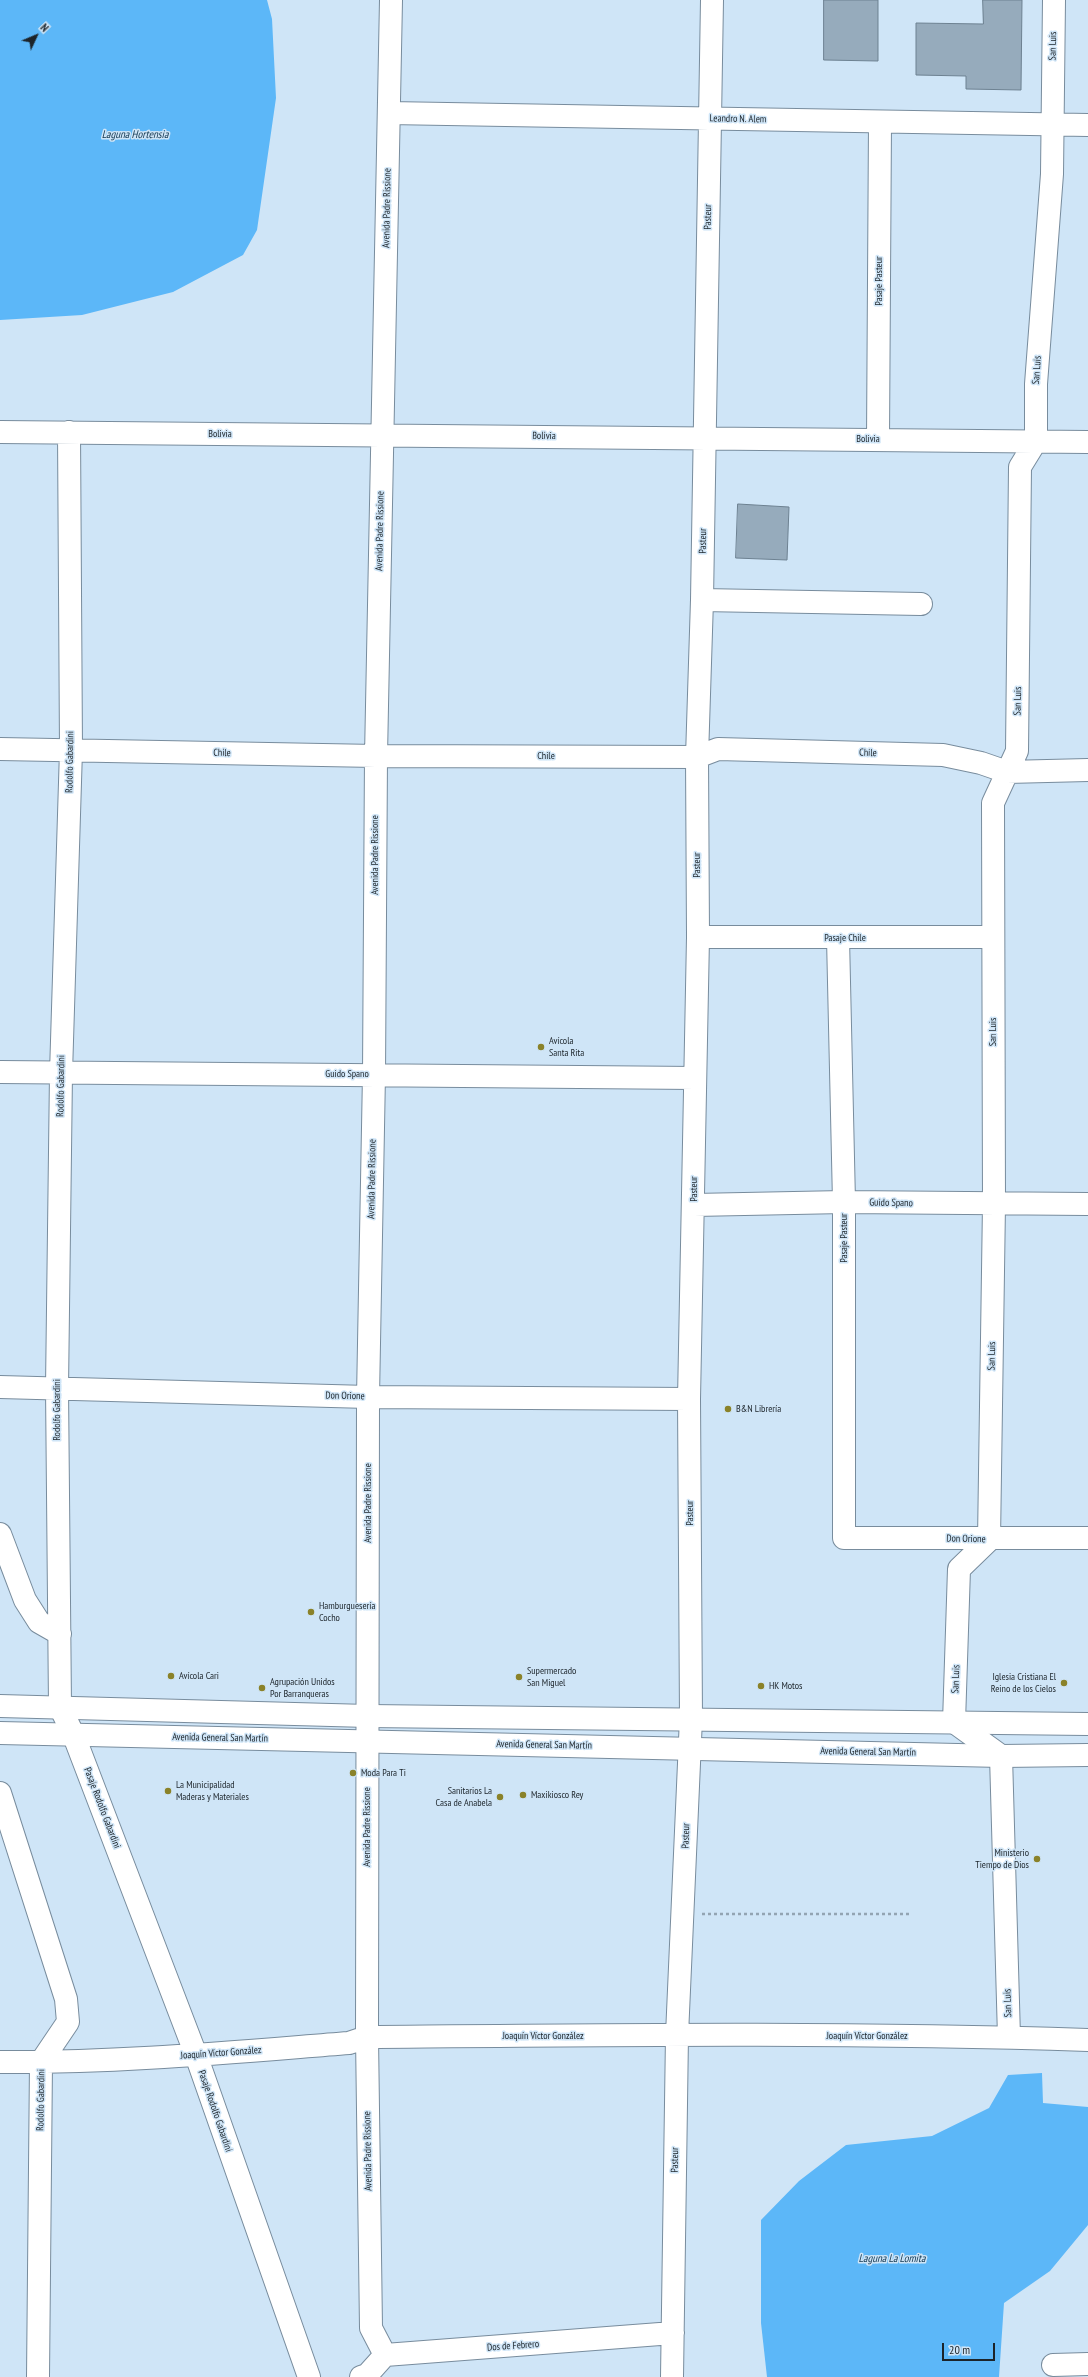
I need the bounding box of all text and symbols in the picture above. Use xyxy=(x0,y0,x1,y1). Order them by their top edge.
north arrow xyxy=(16,16,56,56)
text: N xyxy=(38,21,52,35)
street label: San Luis xyxy=(1047,32,1059,60)
street label: Leandro N. Alem xyxy=(710,113,766,125)
water label: Laguna Hortensia xyxy=(102,128,168,142)
street label: Avenida Padre Rissione xyxy=(380,168,394,248)
street label: Pasteur xyxy=(702,204,714,230)
street label: Pasaje Pasteur xyxy=(873,256,885,306)
street label: San Luis xyxy=(1030,355,1044,385)
street label: Bolivia xyxy=(208,428,232,440)
street label: Bolivia xyxy=(532,430,556,442)
street label: Bolivia xyxy=(856,433,880,445)
street label: Avenida Padre Rissione xyxy=(373,491,387,571)
street label: Pasteur xyxy=(697,528,709,554)
street label: San Luis xyxy=(1012,687,1024,715)
street label: Rodolfo Gabardini xyxy=(63,731,77,793)
street label: Chile xyxy=(213,747,231,759)
street label: Chile xyxy=(859,747,877,759)
street label: Chile xyxy=(537,750,555,762)
street label: Avenida Padre Rissione xyxy=(369,815,381,895)
street label: Pasteur xyxy=(691,852,703,878)
street label: Pasaje Chile xyxy=(824,932,866,944)
street label: San Luis xyxy=(987,1018,999,1046)
place label: Avícola Santa Rita xyxy=(549,1035,584,1058)
marker: Avícola Santa Rita xyxy=(536,1042,546,1052)
street label: Rodolfo Gabardini xyxy=(54,1055,68,1117)
street label: Guido Spano xyxy=(325,1068,369,1080)
street label: Avenida Padre Rissione xyxy=(365,1139,379,1219)
street label: Pasteur xyxy=(688,1176,700,1202)
street label: Guido Spano xyxy=(869,1197,913,1209)
street label: Pasaje Pasteur xyxy=(838,1213,850,1263)
street label: San Luis xyxy=(986,1342,998,1370)
street label: Rodolfo Gabardini xyxy=(51,1379,63,1441)
street label: Don Orione xyxy=(325,1390,365,1402)
place label: B&N Librería xyxy=(736,1403,781,1415)
marker: B&N Librería xyxy=(723,1404,733,1414)
street label: Avenida Padre Rissione xyxy=(362,1463,374,1543)
street label: Pasteur xyxy=(684,1500,696,1526)
street label: Don Orione xyxy=(946,1533,986,1545)
place label: Hamburguesería Cocho xyxy=(319,1600,375,1624)
marker: Hamburguesería Cocho xyxy=(306,1607,316,1617)
street label: San Luis xyxy=(950,1664,962,1694)
place label: Supermercado San Miguel xyxy=(527,1665,576,1688)
place label: Avícola Cari xyxy=(179,1670,219,1682)
marker: Avícola Cari xyxy=(166,1671,176,1681)
place label: Iglesia Cristiana El Reino de los Cielos xyxy=(991,1671,1056,1694)
marker: Supermercado San Miguel xyxy=(514,1672,524,1682)
place label: Agrupación Unidos Por Barranqueras xyxy=(270,1676,335,1700)
marker: Iglesia Cristiana El Reino de los Cielos xyxy=(1059,1678,1069,1688)
place label: HK Motos xyxy=(769,1680,802,1692)
marker: HK Motos xyxy=(756,1681,766,1691)
marker: Agrupación Unidos Por Barranqueras xyxy=(257,1683,267,1693)
street label: Avenida General San Martín xyxy=(172,1731,268,1745)
street label: Avenida General San Martín xyxy=(496,1738,592,1752)
street label: Avenida General San Martín xyxy=(820,1745,916,1759)
street label: Pasaje Rodolfo Gabardini xyxy=(81,1766,123,1850)
place label: Moda Para Ti xyxy=(361,1767,406,1779)
marker: Moda Para Ti xyxy=(348,1768,358,1778)
place label: La Municipalidad Maderas y Materiales xyxy=(176,1779,249,1802)
place label: Sanitarios La Casa de Anabela xyxy=(436,1785,492,1808)
marker: La Municipalidad Maderas y Materiales xyxy=(163,1786,173,1796)
street label: Avenida Padre Rissione xyxy=(361,1787,373,1867)
place label: Maxikiosco Rey xyxy=(531,1789,583,1801)
marker: Maxikiosco Rey xyxy=(518,1790,528,1800)
marker: Sanitarios La Casa de Anabela xyxy=(495,1792,505,1802)
street label: Pasteur xyxy=(680,1823,692,1849)
place label: Ministerio Tiempo de Dios xyxy=(975,1847,1029,1870)
marker: Ministerio Tiempo de Dios xyxy=(1032,1854,1042,1864)
street label: San Luis xyxy=(1002,1988,1014,2018)
street label: Joaquín Víctor González xyxy=(502,2030,584,2042)
street label: Joaquín Víctor González xyxy=(826,2030,908,2042)
street label: Joaquín Víctor González xyxy=(180,2044,262,2062)
street label: Rodolfo Gabardini xyxy=(34,2069,48,2131)
street label: Pasaje Rodolfo Gabardini xyxy=(195,2069,235,2153)
street label: Avenida Padre Rissione xyxy=(361,2111,375,2191)
street label: Pasteur xyxy=(669,2147,681,2173)
water label: Laguna La Lomita xyxy=(859,2252,925,2266)
scale bar xyxy=(944,2335,997,2361)
street label: Dos de Febrero xyxy=(487,2338,539,2354)
text: 20 m xyxy=(949,2342,970,2357)

